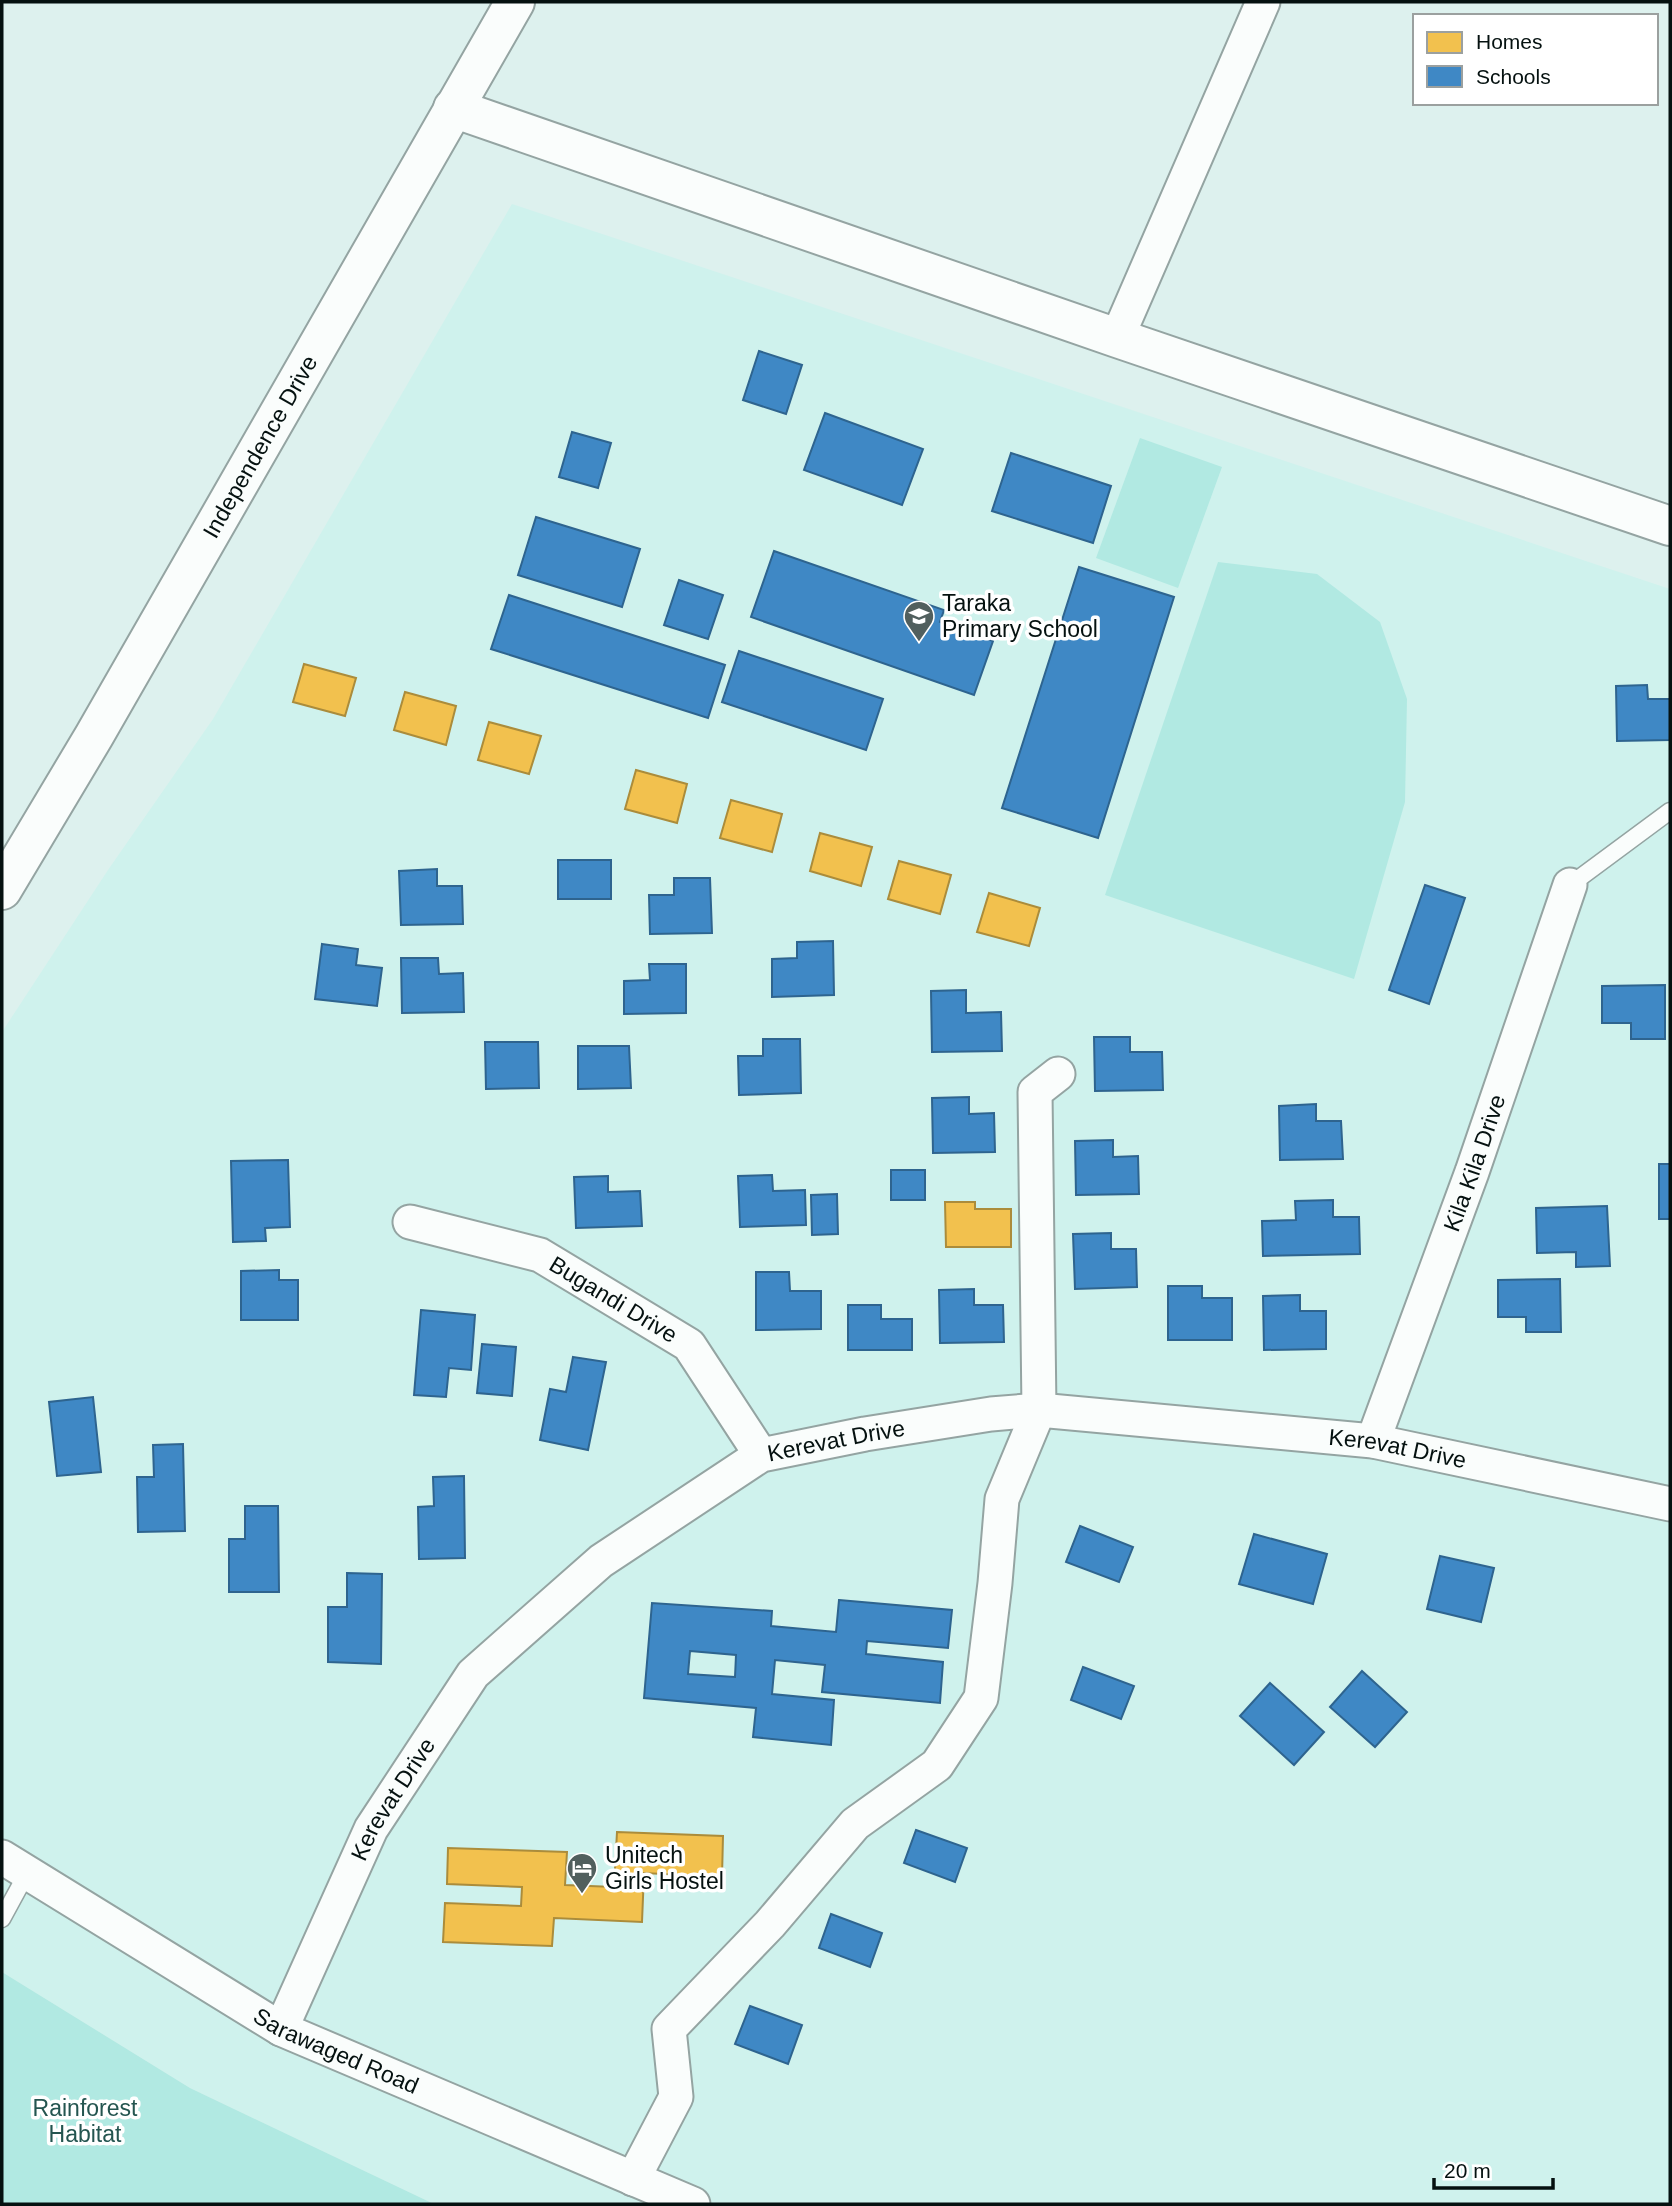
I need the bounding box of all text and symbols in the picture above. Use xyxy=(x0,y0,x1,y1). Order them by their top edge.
legend xyxy=(1413,14,1658,105)
text: Homes xyxy=(1476,30,1543,53)
text: Schools xyxy=(1476,65,1551,88)
street label: Independence Drive xyxy=(197,351,323,542)
place label: Taraka Primary School xyxy=(942,590,1098,642)
school or university icon: Taraka Primary School xyxy=(902,599,936,643)
street label: Kila Kila Drive xyxy=(1438,1091,1510,1235)
street label: Bugandi Drive xyxy=(545,1251,682,1348)
street label: Kerevat Drive xyxy=(765,1415,907,1466)
street label: Kerevat Drive xyxy=(1327,1424,1469,1473)
street label: Kerevat Drive xyxy=(346,1733,440,1864)
place label: Unitech Girls Hostel xyxy=(605,1842,724,1894)
hotel icon: Unitech Girls Hostel xyxy=(565,1851,599,1895)
street label: Sarawaged Road xyxy=(249,2002,422,2099)
park label: Rainforest Habitat xyxy=(33,2095,138,2147)
scale bar xyxy=(1434,2146,1553,2190)
text: 20 m xyxy=(1444,2159,1491,2182)

